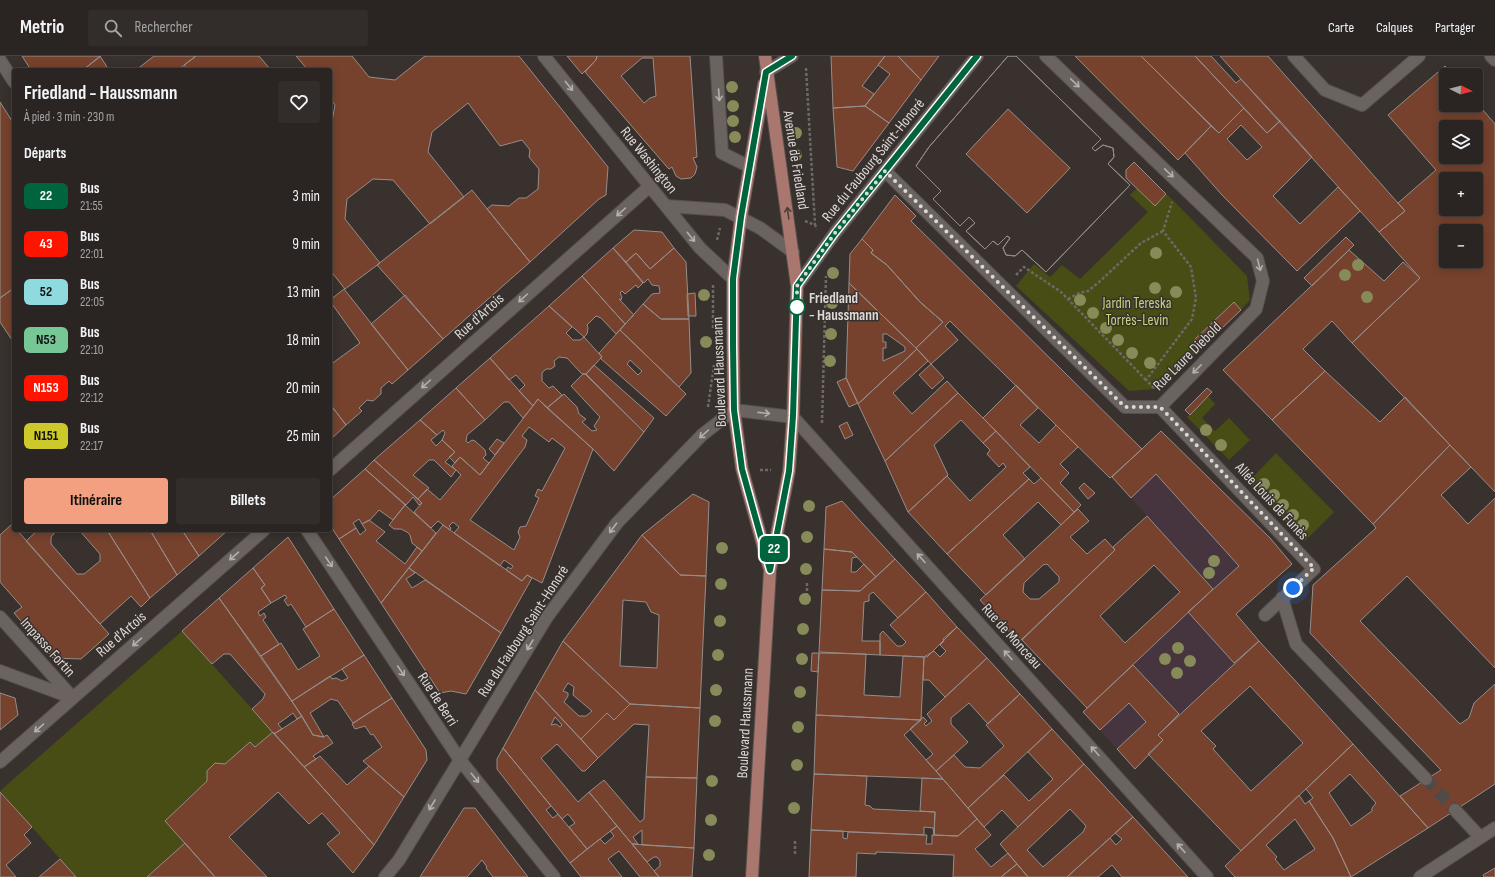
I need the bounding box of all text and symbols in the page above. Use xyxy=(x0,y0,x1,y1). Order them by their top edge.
search box xyxy=(88,10,368,46)
text: Metrio xyxy=(20,16,64,39)
icon: search xyxy=(102,17,124,39)
text: Rechercher xyxy=(134,18,192,37)
text: Carte xyxy=(1328,19,1354,36)
text: Calques xyxy=(1376,19,1413,36)
text: Partager xyxy=(1435,19,1475,36)
north arrow xyxy=(1439,68,1483,112)
map controls xyxy=(1439,68,1483,268)
one-way arrow xyxy=(1070,78,1080,88)
button: heart xyxy=(278,81,320,123)
one-way arrow xyxy=(564,81,573,92)
text: Friedland - Haussmann xyxy=(24,82,177,105)
one-way arrow xyxy=(715,88,722,101)
street label: Rue du Faubourg Saint-Honoré xyxy=(818,95,929,226)
street label: Avenue de Friedland xyxy=(778,108,813,211)
text: À pied · 3 min · 230 m xyxy=(24,109,114,125)
button: layers xyxy=(1439,120,1483,164)
street label: Rue Washington xyxy=(616,123,681,198)
text: Départs xyxy=(24,144,66,163)
one-way arrow xyxy=(1163,168,1173,177)
button: + xyxy=(1439,172,1483,216)
text: Bus xyxy=(80,179,99,198)
text: 22 xyxy=(40,187,52,204)
text: 3 min xyxy=(292,187,320,206)
text: 21:55 xyxy=(80,198,103,214)
one-way arrow xyxy=(615,207,626,216)
one-way arrow xyxy=(784,207,792,220)
button: − xyxy=(1439,224,1483,268)
text: Bus xyxy=(80,227,99,246)
one-way arrow xyxy=(686,231,695,242)
text: 43 xyxy=(40,235,52,252)
text: 9 min xyxy=(292,235,320,254)
text: 22:01 xyxy=(80,246,104,262)
one-way arrow xyxy=(1255,258,1263,271)
text: Bus xyxy=(80,275,99,294)
text: 52 xyxy=(40,283,52,300)
text: 13 min xyxy=(287,283,320,302)
street label: Rue d'Artois xyxy=(451,289,508,344)
place label: Friedland - Haussmann xyxy=(809,289,879,325)
one-way arrow xyxy=(519,293,529,302)
text: 22:05 xyxy=(80,294,104,310)
park label: Jardin Tereska Torrès-Levin xyxy=(1102,294,1172,330)
marker: Friedland - Haussmann xyxy=(788,298,806,316)
street label: Boulevard Haussmann xyxy=(708,316,731,428)
street label: Rue Laure Diebold xyxy=(1149,318,1226,395)
text: Bus xyxy=(80,323,99,342)
text: N53 xyxy=(36,331,56,348)
text: 18 min xyxy=(287,331,320,350)
text: 22:10 xyxy=(80,342,104,358)
one-way arrow xyxy=(1192,364,1202,374)
text: Bus xyxy=(80,371,99,390)
text: N153 xyxy=(33,379,59,396)
text: 20 min xyxy=(286,379,320,398)
one-way arrow xyxy=(421,380,432,389)
text: 22:12 xyxy=(80,390,103,406)
one-way arrow xyxy=(757,410,770,417)
text: Bus xyxy=(80,419,99,438)
text: N151 xyxy=(34,427,58,444)
text: 25 min xyxy=(287,427,320,446)
one-way arrow xyxy=(698,430,709,439)
text: 22:17 xyxy=(80,438,103,454)
street label: Allée Louis de Funès xyxy=(1230,458,1313,544)
button: Itinéraire xyxy=(24,478,168,524)
button: Billets xyxy=(176,478,320,524)
one-way arrow xyxy=(609,522,617,533)
line badge: 22 xyxy=(756,536,792,562)
text: 22 xyxy=(768,540,780,557)
one-way arrow xyxy=(229,551,240,560)
one-way arrow xyxy=(916,553,925,563)
one-way arrow xyxy=(325,557,333,568)
street label: Rue du Faubourg Saint-Honoré xyxy=(474,562,573,701)
your location xyxy=(1283,578,1303,598)
street label: Rue de Monceau xyxy=(977,600,1046,673)
street label: Rue d'Artois xyxy=(92,607,150,661)
street label: Impasse Fortin xyxy=(16,614,79,681)
one-way arrow xyxy=(131,637,142,646)
one-way arrow xyxy=(526,639,534,650)
one-way arrow xyxy=(1003,649,1012,660)
one-way arrow xyxy=(397,665,405,676)
street label: Boulevard Haussmann xyxy=(733,667,758,779)
street label: Rue de Berri xyxy=(413,669,462,730)
one-way arrow xyxy=(34,723,44,732)
one-way arrow xyxy=(1090,746,1099,756)
one-way arrow xyxy=(470,772,479,783)
one-way arrow xyxy=(428,799,436,811)
one-way arrow xyxy=(1177,843,1186,853)

